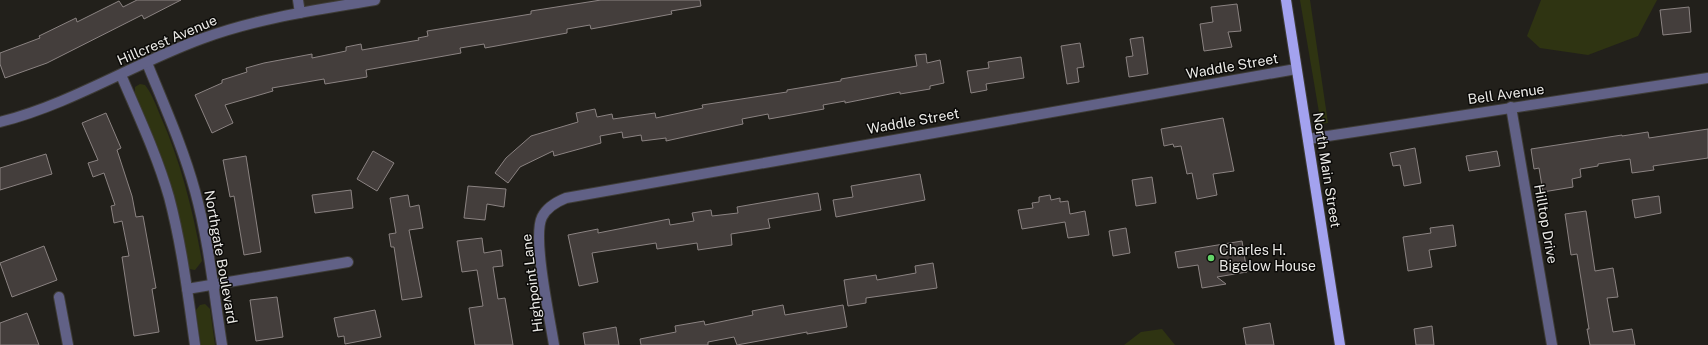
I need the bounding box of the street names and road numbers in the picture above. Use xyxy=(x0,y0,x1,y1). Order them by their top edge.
street label: Hillcrest Avenue xyxy=(115,12,219,68)
street label: Waddle Street xyxy=(1185,50,1279,82)
street label: Bell Avenue xyxy=(1467,81,1545,107)
street label: Waddle Street xyxy=(866,105,960,137)
street label: North Main Street xyxy=(1310,111,1344,229)
street label: Hilltop Drive xyxy=(1531,183,1561,265)
street label: Northgate Boulevard xyxy=(201,189,241,325)
street label: Highpoint Lane xyxy=(518,233,546,333)

